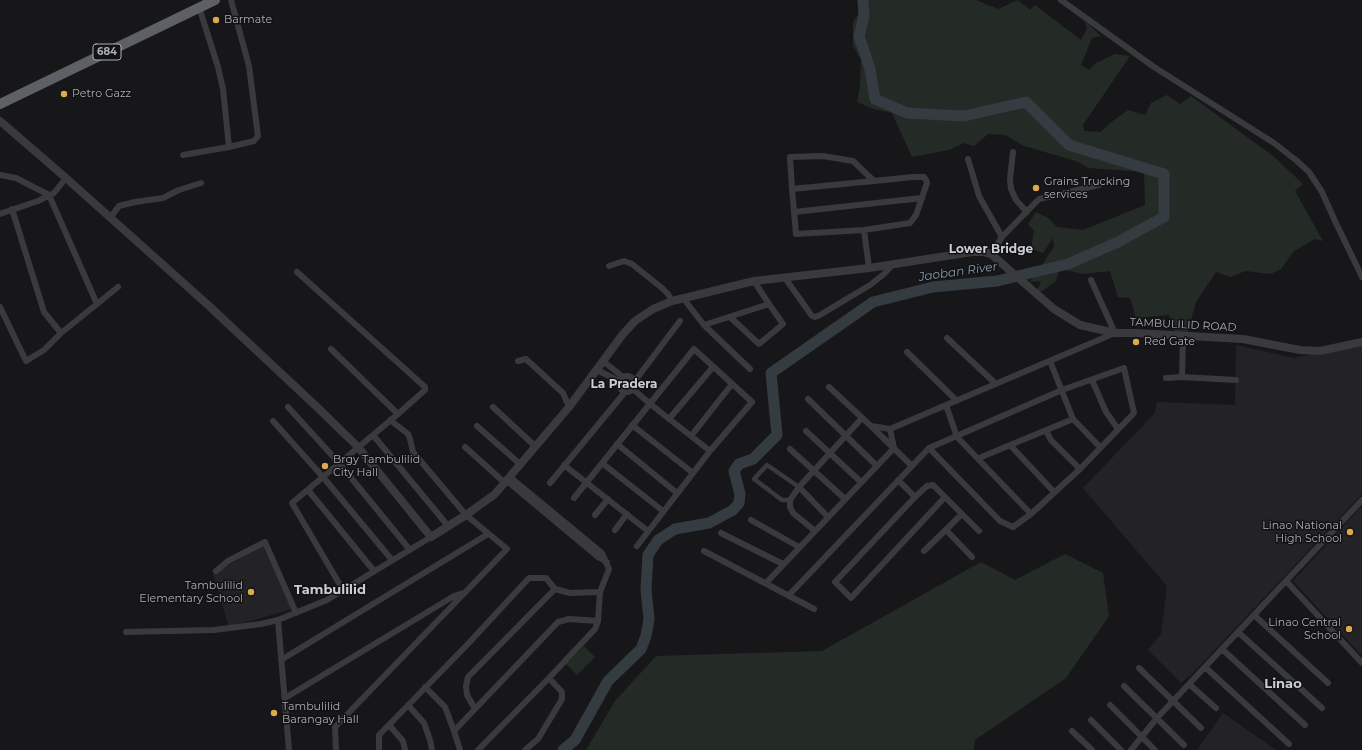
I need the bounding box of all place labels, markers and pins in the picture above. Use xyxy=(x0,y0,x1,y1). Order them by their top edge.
place label: Barmate xyxy=(224,13,272,27)
marker: Barmate xyxy=(211,15,221,25)
place label: Petro Gazz xyxy=(72,87,131,101)
marker: Petro Gazz xyxy=(59,89,69,99)
place label: Grains Trucking services xyxy=(1044,175,1130,201)
marker: Grains Trucking services xyxy=(1031,183,1041,193)
place label: Red Gate xyxy=(1144,335,1195,349)
marker: Red Gate xyxy=(1131,337,1141,347)
place label: Brgy Tambulilid City Hall xyxy=(333,453,420,479)
marker: Brgy Tambulilid City Hall xyxy=(320,461,330,471)
place label: Linao National High School xyxy=(1262,519,1342,545)
marker: Linao National High School xyxy=(1345,527,1355,537)
place label: Tambulilid Elementary School xyxy=(139,579,243,605)
marker: Tambulilid Elementary School xyxy=(246,587,256,597)
place label: Linao Central School xyxy=(1268,616,1341,642)
marker: Linao Central School xyxy=(1344,624,1354,634)
place label: Tambulilid Barangay Hall xyxy=(282,700,359,726)
marker: Tambulilid Barangay Hall xyxy=(269,708,279,718)

